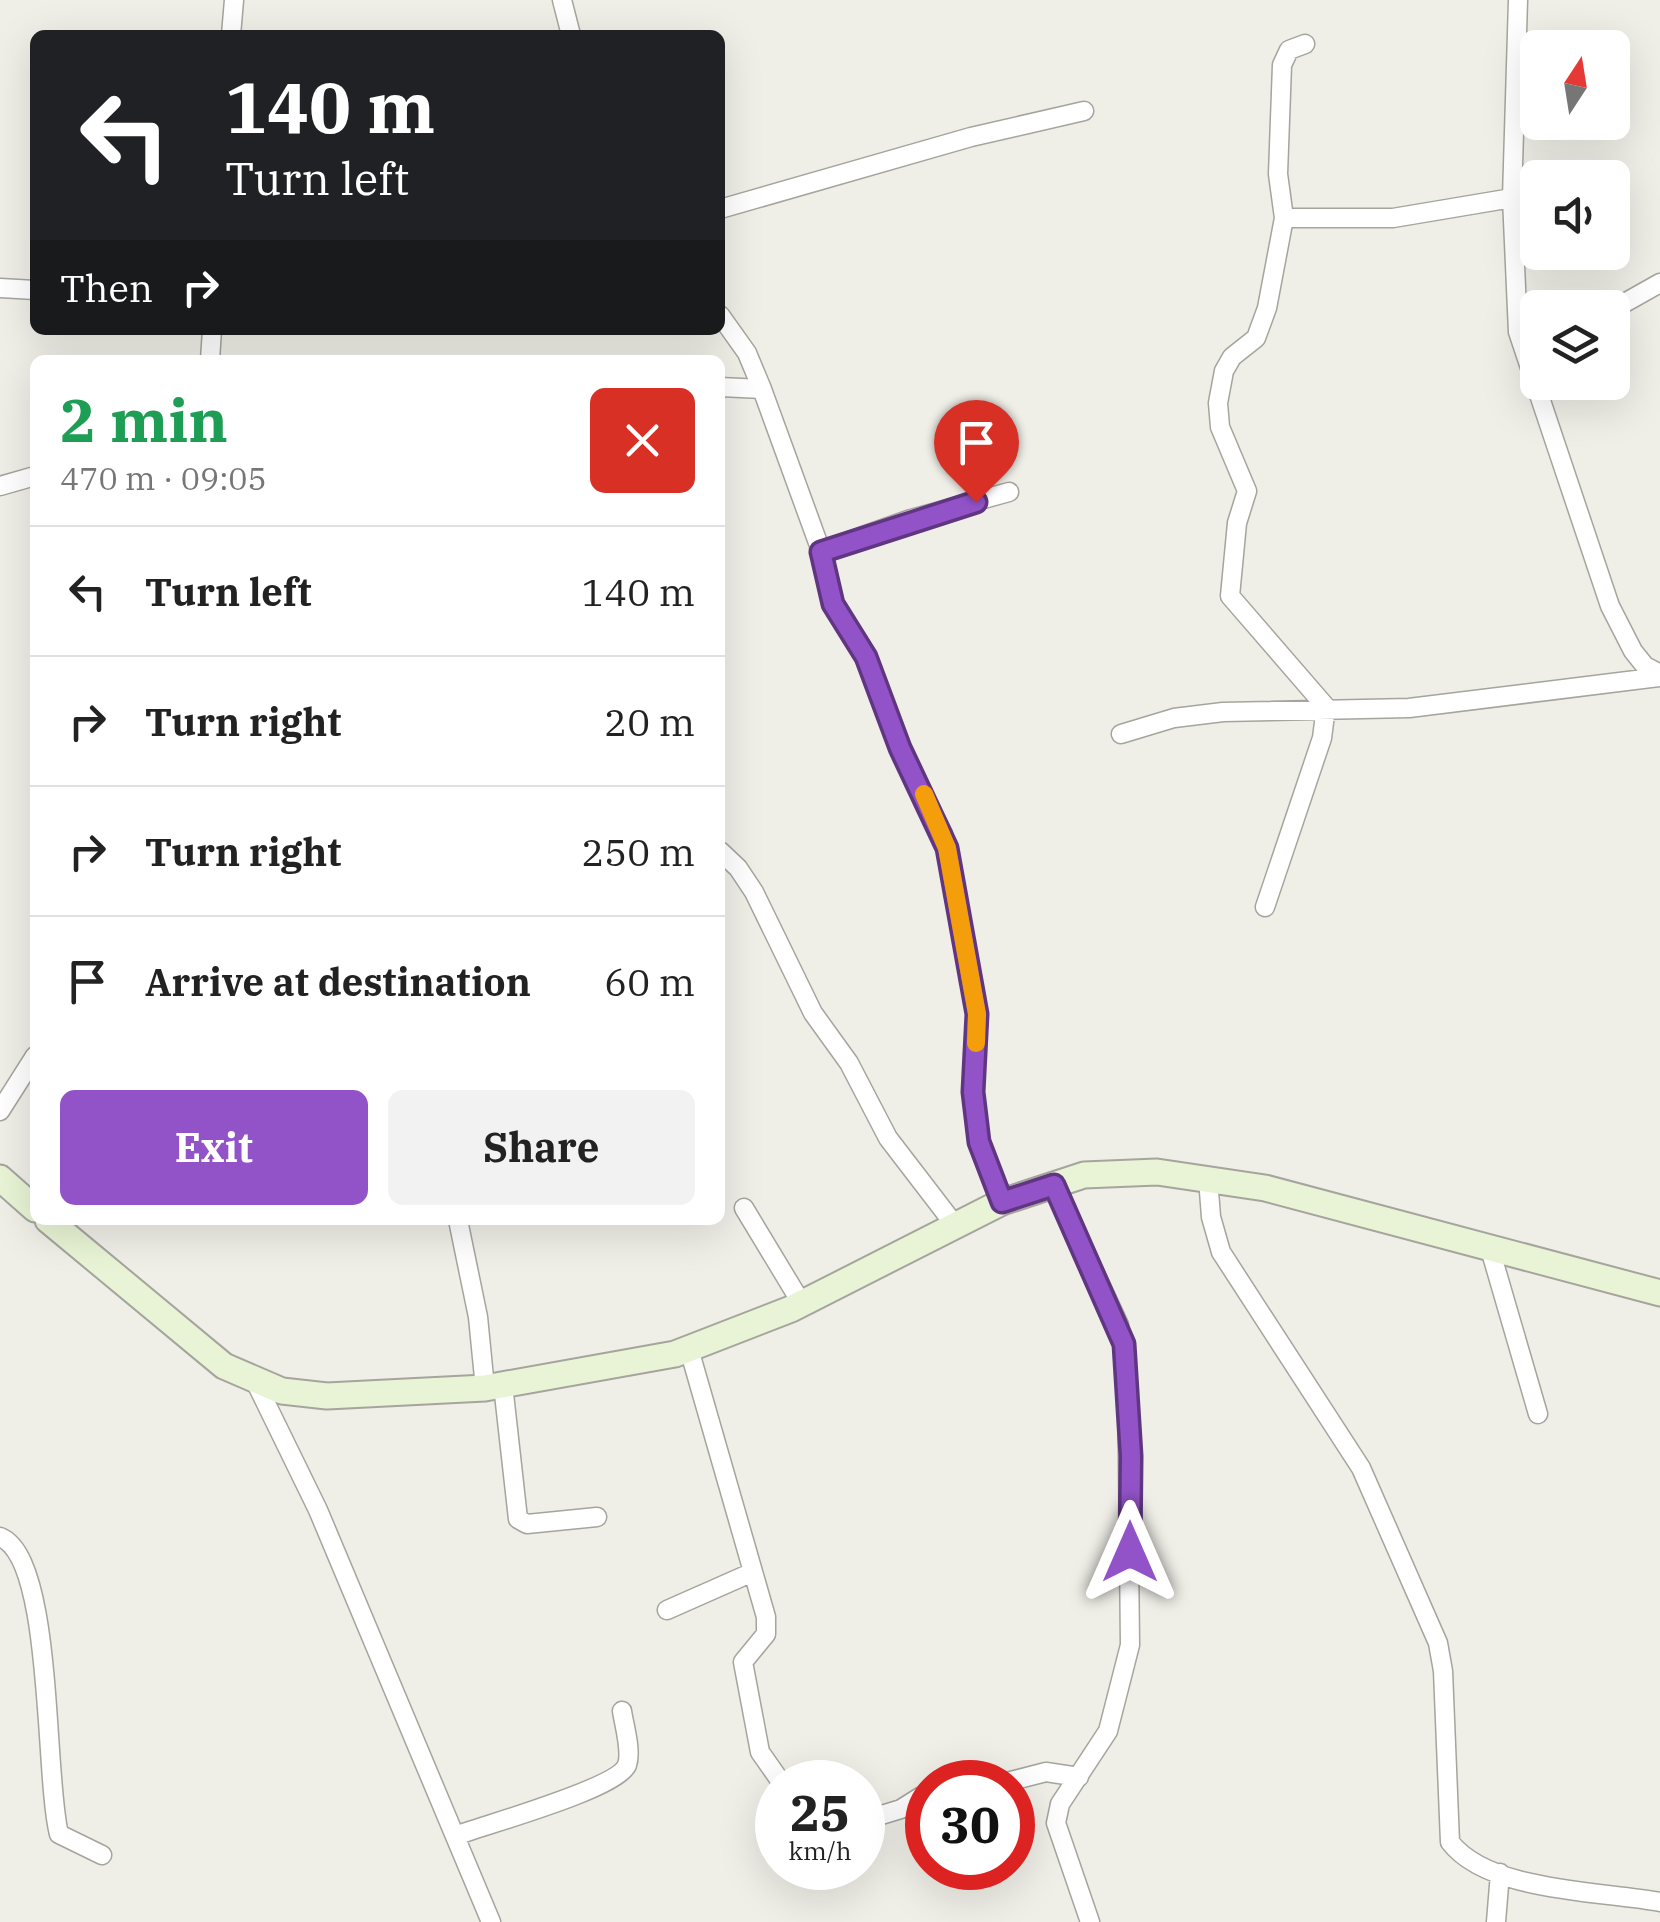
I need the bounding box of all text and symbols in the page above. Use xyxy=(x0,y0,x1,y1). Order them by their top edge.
north arrow xyxy=(1520,30,1630,140)
map controls xyxy=(1520,30,1630,400)
text: 140 m xyxy=(225,61,435,152)
icon: left xyxy=(60,70,190,200)
text: Turn left xyxy=(225,149,409,207)
button: sound xyxy=(1520,160,1630,270)
icon: right xyxy=(173,260,228,315)
text: Then xyxy=(60,263,153,312)
button: layers xyxy=(1520,290,1630,400)
text: 2 min xyxy=(60,380,228,459)
button: close xyxy=(590,388,695,493)
pin xyxy=(934,400,1019,503)
icon: arrive xyxy=(949,415,1004,470)
text: 470 m · 09:05 xyxy=(60,457,267,499)
icon: left xyxy=(60,564,115,619)
text: Turn left xyxy=(145,567,312,616)
text: 140 m xyxy=(582,567,695,616)
icon: right xyxy=(60,694,115,749)
text: Turn right xyxy=(145,697,341,746)
text: 20 m xyxy=(604,697,695,746)
icon: right xyxy=(60,824,115,879)
text: Turn right xyxy=(145,827,341,876)
text: 250 m xyxy=(582,827,695,876)
icon: arrive xyxy=(60,954,115,1009)
text: Arrive at destination xyxy=(145,957,531,1006)
text: 60 m xyxy=(604,957,695,1006)
button: Exit xyxy=(60,1090,368,1205)
button: Share xyxy=(388,1090,695,1205)
position arrow xyxy=(1078,1500,1182,1604)
speed limit sign: 30 xyxy=(905,1760,1035,1890)
text: 25 xyxy=(790,1780,850,1845)
text: km/h xyxy=(788,1834,852,1867)

